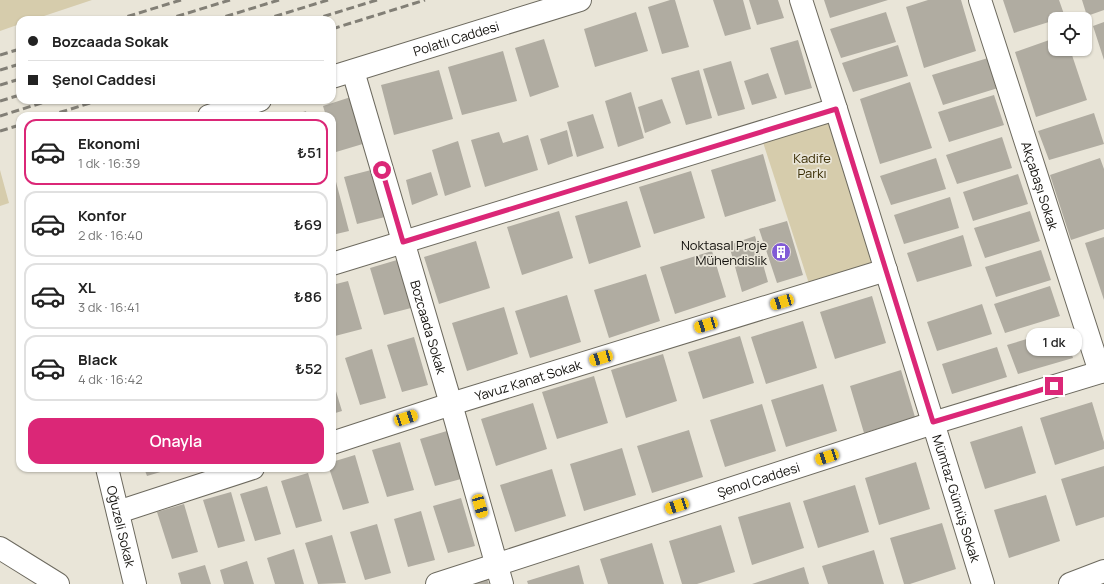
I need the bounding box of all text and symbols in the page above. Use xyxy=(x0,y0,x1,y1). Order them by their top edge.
map controls xyxy=(1048,12,1092,56)
button: locate xyxy=(1048,12,1092,56)
street label: Polatlı Caddesi xyxy=(411,17,501,60)
text: Bozcaada Sokak xyxy=(52,31,168,52)
text: Şenol Caddesi xyxy=(52,69,156,90)
text: Ekonomi xyxy=(78,133,140,154)
icon: car xyxy=(30,134,66,170)
street label: Akçabaşı Sokak xyxy=(1017,139,1063,233)
text: ₺51 xyxy=(297,142,322,163)
park label: Kadife Parkı xyxy=(793,149,831,182)
text: 1 dk · 16:39 xyxy=(78,154,140,172)
route start xyxy=(373,161,391,179)
text: Konfor xyxy=(78,205,126,226)
icon: car xyxy=(30,206,66,242)
text: ₺69 xyxy=(294,214,322,235)
text: 2 dk · 16:40 xyxy=(78,226,143,244)
place label: Noktasal Proje Mühendislik xyxy=(681,236,768,269)
building icon: Noktasal Proje Mühendislik xyxy=(770,241,792,263)
text: XL xyxy=(78,277,96,298)
icon: car xyxy=(30,278,66,314)
street label: Bozcaada Sokak xyxy=(406,278,451,377)
text: ₺86 xyxy=(294,286,322,307)
car xyxy=(769,293,795,311)
text: 3 dk · 16:41 xyxy=(78,298,140,316)
car xyxy=(693,316,719,334)
callout: 1 dk xyxy=(1026,328,1082,356)
text: 1 dk xyxy=(1043,333,1065,351)
text: Black xyxy=(78,349,117,370)
car xyxy=(588,349,614,367)
icon: car xyxy=(30,350,66,386)
street label: Yavuz Kanat Sokak xyxy=(473,355,584,405)
text: ₺52 xyxy=(295,358,322,379)
text: 4 dk · 16:42 xyxy=(78,370,143,388)
route end xyxy=(1045,377,1063,395)
car xyxy=(393,409,419,427)
button: Onayla xyxy=(28,418,324,464)
street label: Mümtaz Gümüş Sokak xyxy=(928,432,985,565)
car xyxy=(814,448,840,466)
street label: Şenol Caddesi xyxy=(715,458,802,501)
street label: Oğuzeli Sokak xyxy=(103,484,140,569)
car xyxy=(471,493,489,519)
car xyxy=(664,497,690,515)

